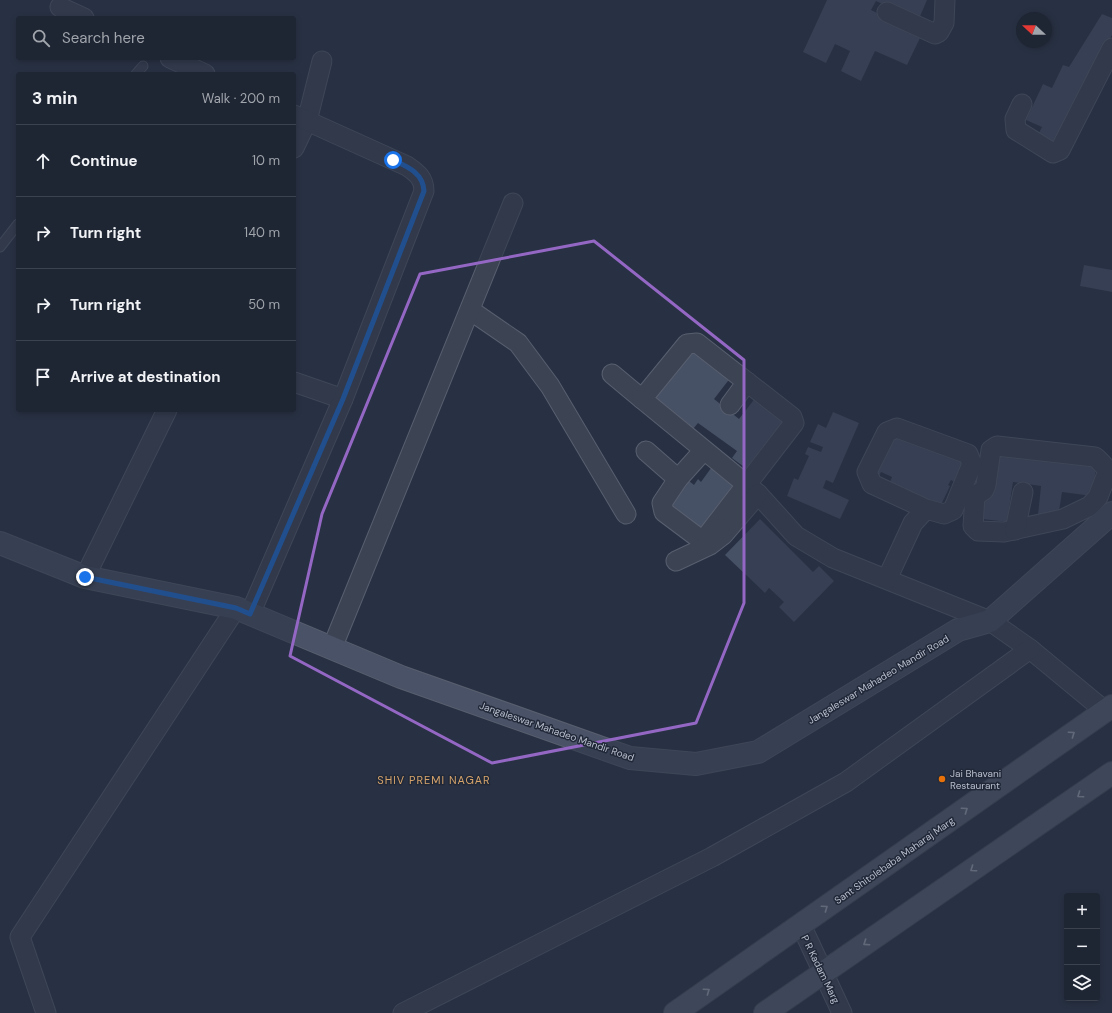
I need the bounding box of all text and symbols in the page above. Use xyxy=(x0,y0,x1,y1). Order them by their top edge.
north arrow xyxy=(1016,12,1052,48)
search box xyxy=(16,16,296,60)
icon: search xyxy=(30,27,52,49)
text: Search here xyxy=(62,28,145,48)
text: 3 min xyxy=(32,87,77,109)
text: Walk · 200 m xyxy=(202,90,280,107)
icon: ahead xyxy=(32,150,54,172)
text: Continue xyxy=(70,151,138,171)
route start xyxy=(384,151,402,169)
text: 10 m xyxy=(252,152,280,169)
icon: right xyxy=(32,222,54,244)
text: Turn right xyxy=(70,223,141,243)
text: 140 m xyxy=(244,224,280,241)
icon: right xyxy=(32,294,54,316)
text: Turn right xyxy=(70,295,141,315)
text: 50 m xyxy=(248,296,280,313)
icon: arrive xyxy=(32,366,54,388)
text: Arrive at destination xyxy=(70,367,221,387)
route end xyxy=(76,568,94,586)
street label: Jangaleswar Mahadeo Mandir Road xyxy=(805,632,951,727)
street label: Jangaleswar Mahadeo Mandir Road xyxy=(478,699,636,764)
one-way arrow xyxy=(1067,732,1074,739)
place label: Jai Bhavani Restaurant xyxy=(950,767,1001,792)
district label: SHIV PREMI NAGAR xyxy=(377,773,491,787)
marker: Jai Bhavani Restaurant xyxy=(937,774,947,784)
one-way arrow xyxy=(1077,790,1084,798)
one-way arrow xyxy=(961,808,968,815)
street label: Sant Shitolebaba Maharaj Marg xyxy=(832,814,957,907)
one-way arrow xyxy=(970,864,977,872)
map controls xyxy=(1064,893,1100,1001)
button: + xyxy=(1064,893,1100,929)
one-way arrow xyxy=(821,906,828,913)
button: − xyxy=(1064,929,1100,965)
street label: P R Kadam Marg xyxy=(798,933,843,1006)
one-way arrow xyxy=(863,938,870,946)
button: layers xyxy=(1064,965,1100,1001)
one-way arrow xyxy=(702,989,709,996)

